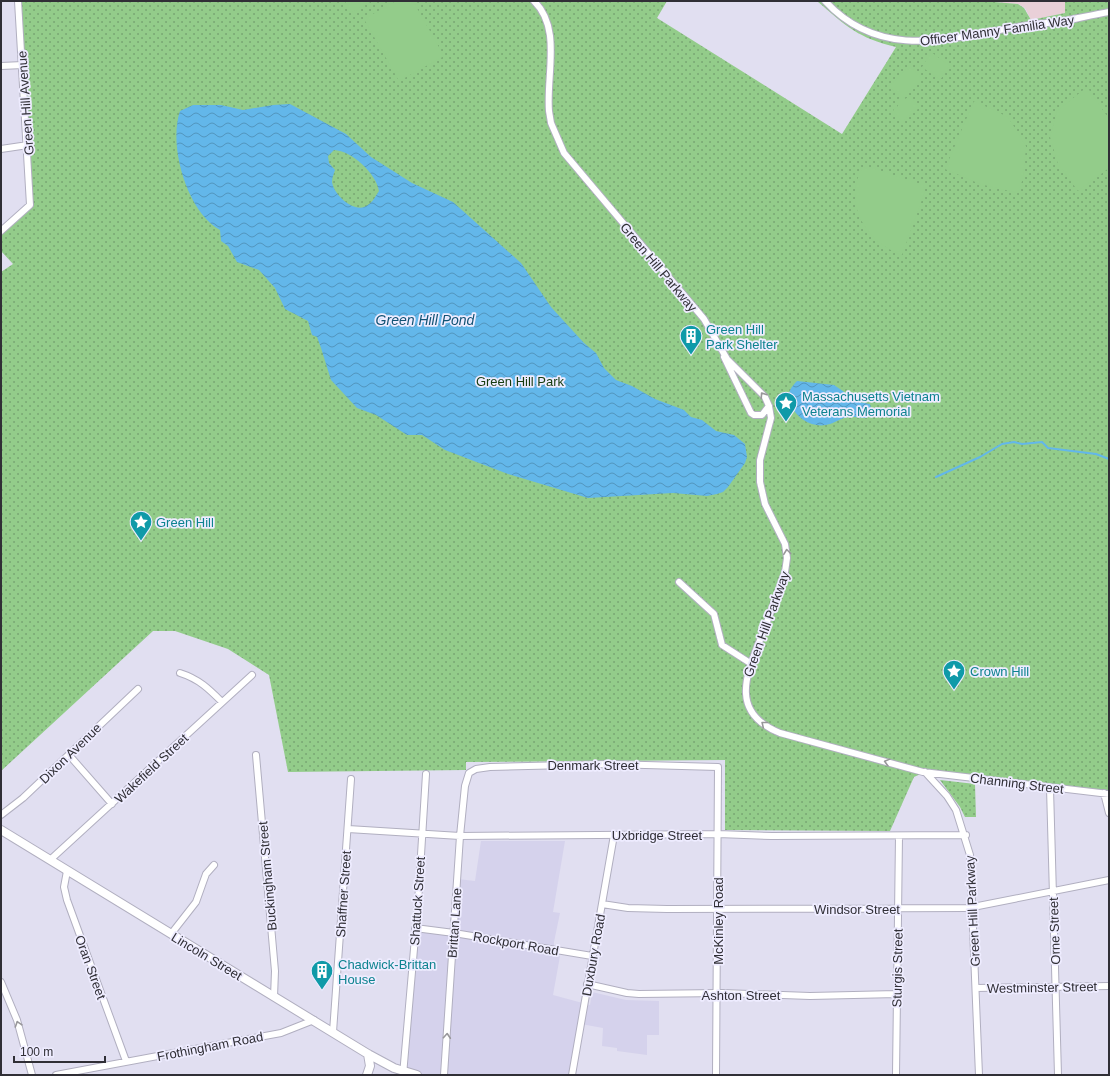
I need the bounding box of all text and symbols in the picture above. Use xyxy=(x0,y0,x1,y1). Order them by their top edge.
street label: Officer Manny Familia Way xyxy=(919,12,1076,49)
street label: Green Hill Avenue xyxy=(14,50,37,156)
street label: Green Hill Parkway xyxy=(617,220,700,315)
water label: Green Hill Pond xyxy=(376,312,476,328)
place label: Green Hill Park Shelter xyxy=(706,322,778,352)
building icon: Green Hill Park Shelter xyxy=(678,323,704,356)
park label: Green Hill Park xyxy=(476,374,565,389)
place label: Massachusetts Vietnam Veterans Memorial xyxy=(802,389,940,419)
place icon: Massachusetts Vietnam Veterans Memorial xyxy=(773,390,799,423)
one-way arrow xyxy=(760,392,768,399)
place icon: Green Hill xyxy=(128,509,154,542)
place label: Green Hill xyxy=(156,515,214,530)
one-way arrow xyxy=(782,549,791,555)
street label: Green Hill Parkway xyxy=(740,569,793,679)
place icon: Crown Hill xyxy=(941,658,967,691)
place label: Crown Hill xyxy=(970,664,1029,679)
street label: Dixon Avenue xyxy=(36,720,104,787)
one-way arrow xyxy=(761,722,768,729)
street label: Wakefield Street xyxy=(112,730,191,806)
street label: Denmark Street xyxy=(547,758,639,773)
one-way arrow xyxy=(884,758,891,767)
street label: Channing Street xyxy=(969,770,1065,797)
street label: Buckingham Street xyxy=(255,820,280,931)
street label: Uxbridge Street xyxy=(612,828,703,843)
street label: Shaffner Street xyxy=(333,850,354,938)
street label: Green Hill Parkway xyxy=(962,855,983,967)
street label: Shattuck Street xyxy=(407,856,428,946)
street label: McKinley Road xyxy=(711,877,726,965)
street label: Brittan Lane xyxy=(445,888,464,959)
street label: Orne Street xyxy=(1046,897,1063,965)
street label: Windsor Street xyxy=(814,902,900,917)
street label: Duxbury Road xyxy=(579,913,608,997)
street label: Sturgis Street xyxy=(889,928,906,1008)
street label: Rockport Road xyxy=(472,929,560,958)
street label: Lincoln Street xyxy=(169,930,245,984)
street label: Oran Street xyxy=(72,933,109,1002)
place label: Chadwick-Brittan House xyxy=(338,957,436,987)
building icon: Chadwick-Brittan House xyxy=(309,958,335,991)
street label: Westminster Street xyxy=(987,979,1098,996)
street label: Ashton Street xyxy=(702,988,781,1003)
one-way arrow xyxy=(15,1020,23,1027)
street label: Frothingham Road xyxy=(156,1029,264,1064)
one-way arrow xyxy=(442,1033,451,1039)
scale bar xyxy=(14,1038,105,1064)
text: 100 m xyxy=(20,1045,53,1059)

